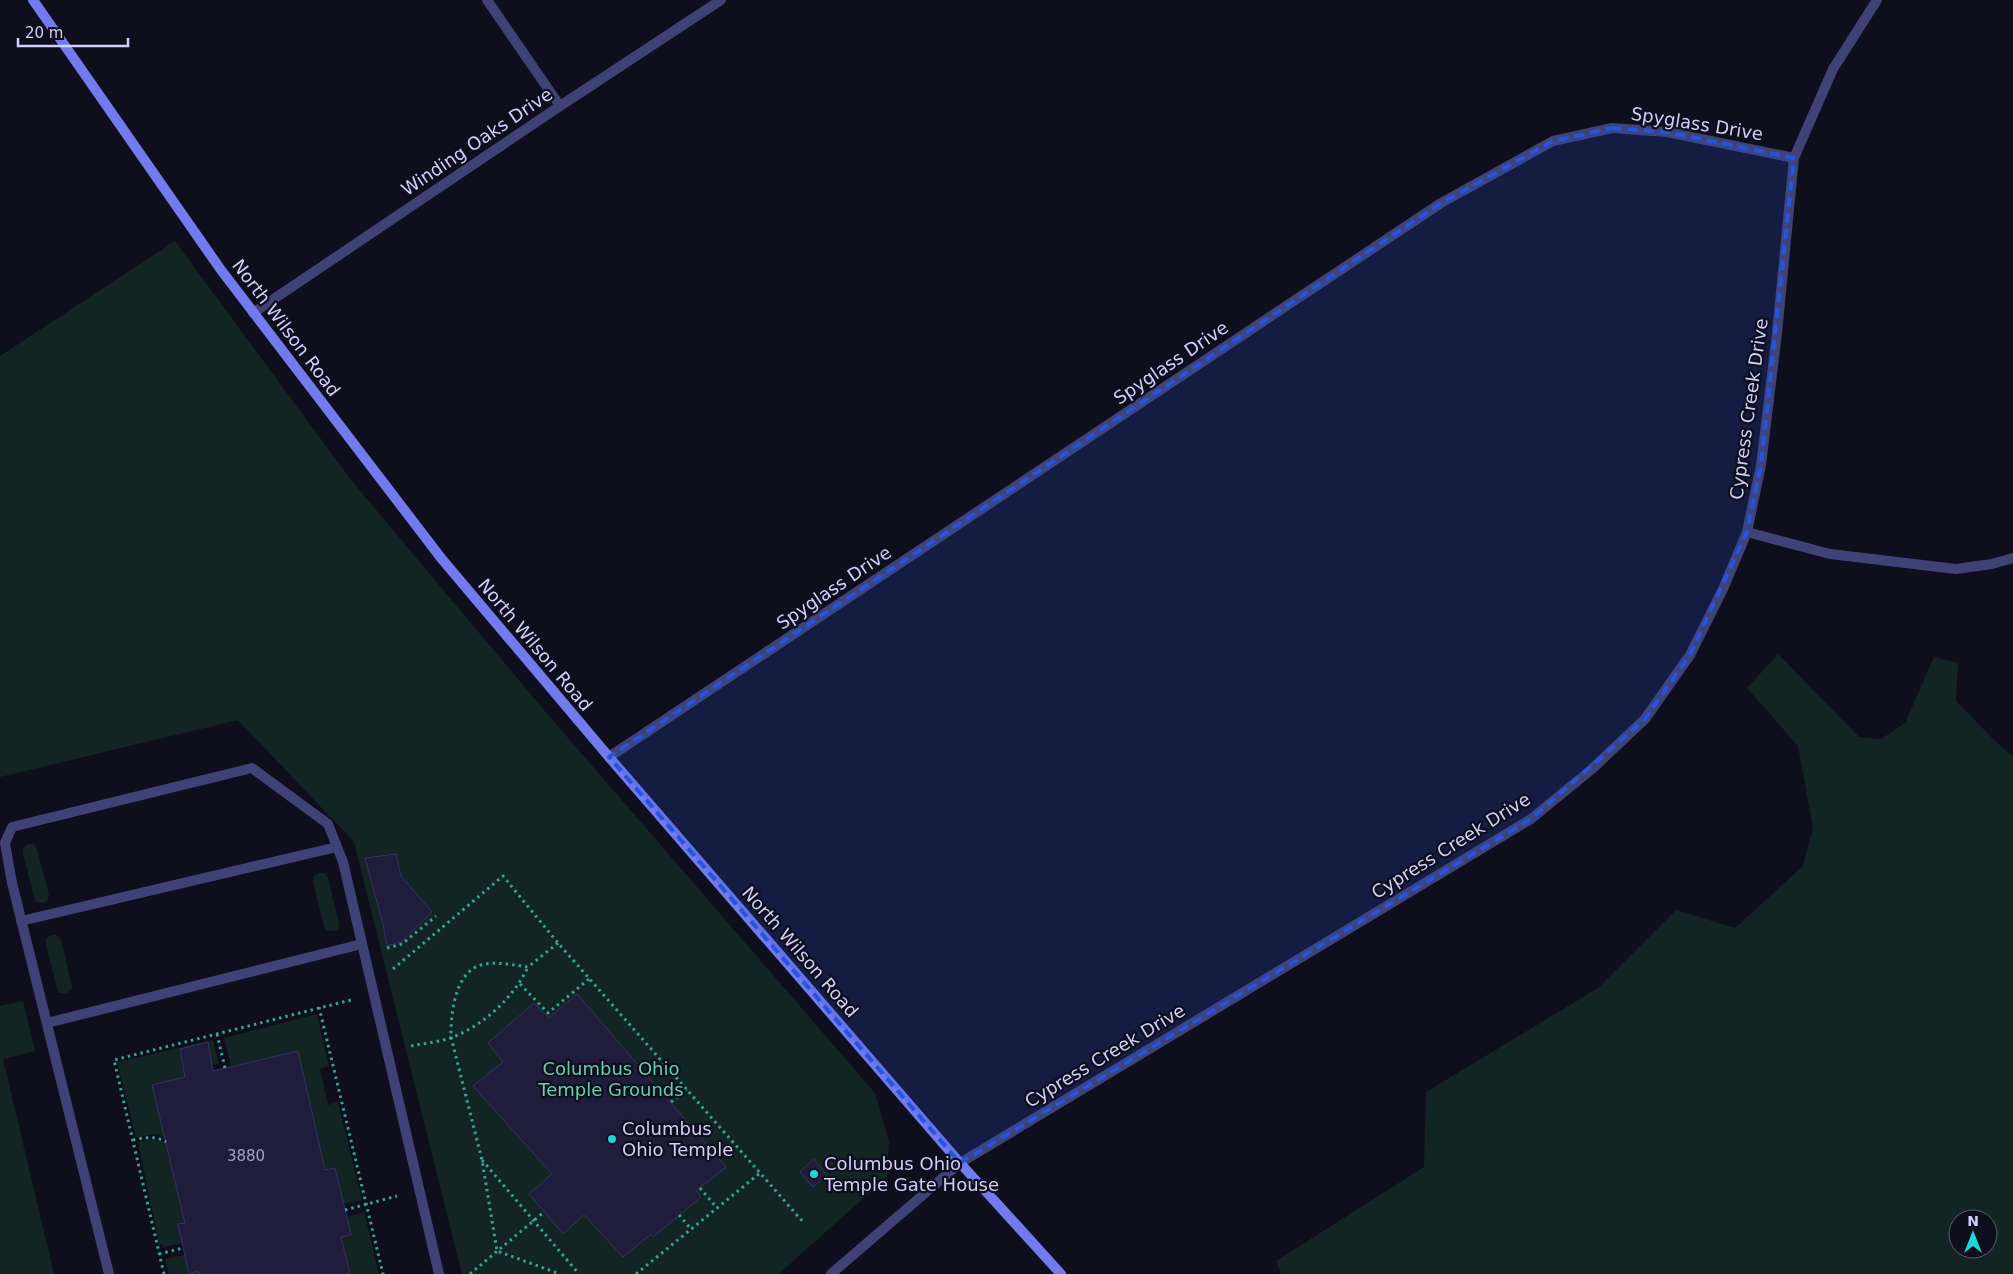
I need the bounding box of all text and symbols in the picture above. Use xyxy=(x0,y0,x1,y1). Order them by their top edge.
scale bar xyxy=(18,15,128,47)
text: 20 m xyxy=(25,24,63,42)
street label: Winding Oaks Drive xyxy=(397,83,556,200)
street label: Spyglass Drive xyxy=(1630,103,1765,144)
street label: North Wilson Road xyxy=(228,255,345,400)
street label: Spyglass Drive xyxy=(1110,317,1232,409)
street label: Cypress Creek Drive xyxy=(1725,317,1772,501)
street label: Spyglass Drive xyxy=(773,542,895,634)
street label: North Wilson Road xyxy=(474,574,597,715)
street label: Cypress Creek Drive xyxy=(1368,788,1534,903)
street label: North Wilson Road xyxy=(738,882,863,1021)
street label: Cypress Creek Drive xyxy=(1021,999,1189,1112)
park label: Columbus Ohio Temple Grounds xyxy=(537,1058,684,1100)
place label: Columbus Ohio Temple xyxy=(622,1118,733,1160)
marker: Columbus Ohio Temple xyxy=(606,1133,618,1145)
house number: 3880 xyxy=(227,1147,265,1165)
place label: Columbus Ohio Temple Gate House xyxy=(823,1153,999,1195)
marker: Columbus Ohio Temple Gate House xyxy=(808,1168,820,1180)
north arrow xyxy=(1948,1209,1998,1259)
text: N xyxy=(1967,1213,1979,1229)

